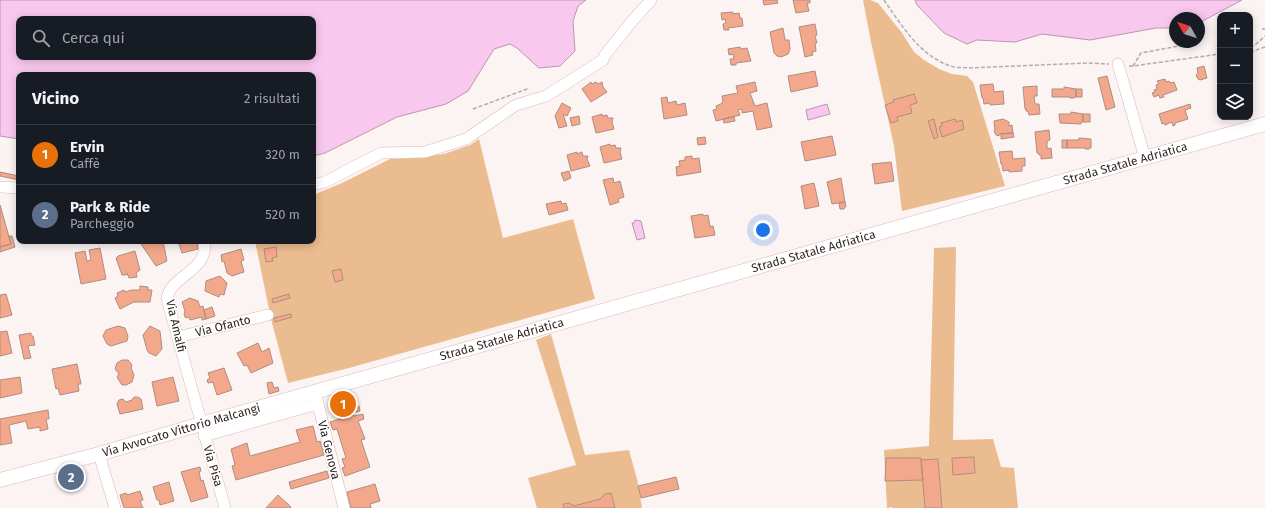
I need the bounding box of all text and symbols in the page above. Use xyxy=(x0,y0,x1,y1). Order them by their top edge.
north arrow xyxy=(1169,12,1205,48)
map controls xyxy=(1217,12,1253,120)
button: + xyxy=(1217,12,1253,48)
search box xyxy=(16,16,316,60)
icon: search xyxy=(30,27,52,49)
text: Cerca qui xyxy=(62,29,125,47)
button: − xyxy=(1217,48,1253,84)
button: layers xyxy=(1217,84,1253,120)
text: Vicino xyxy=(32,88,79,109)
text: 2 risultati xyxy=(244,91,300,106)
text: Ervin xyxy=(70,138,104,156)
street label: Strada Statale Adriatica xyxy=(1062,139,1189,188)
text: 1 xyxy=(42,147,48,162)
text: 320 m xyxy=(265,147,300,162)
text: Caffè xyxy=(70,156,100,171)
text: Park & Ride xyxy=(70,198,150,216)
text: 2 xyxy=(42,207,48,222)
text: 520 m xyxy=(265,207,300,222)
text: Parcheggio xyxy=(70,216,134,231)
your location xyxy=(753,220,773,240)
street label: Strada Statale Adriatica xyxy=(750,227,877,275)
street label: Via Amalfi xyxy=(163,298,189,354)
street label: Via Ofanto xyxy=(194,312,252,340)
street label: Strada Statale Adriatica xyxy=(438,315,565,363)
pin: 1 xyxy=(330,389,356,419)
street label: Via Avvocato Vittorio Malcangi xyxy=(101,401,262,460)
street label: Via Genova xyxy=(315,419,343,481)
street label: Via Pisa xyxy=(200,444,226,488)
pin: 2 xyxy=(58,462,84,492)

